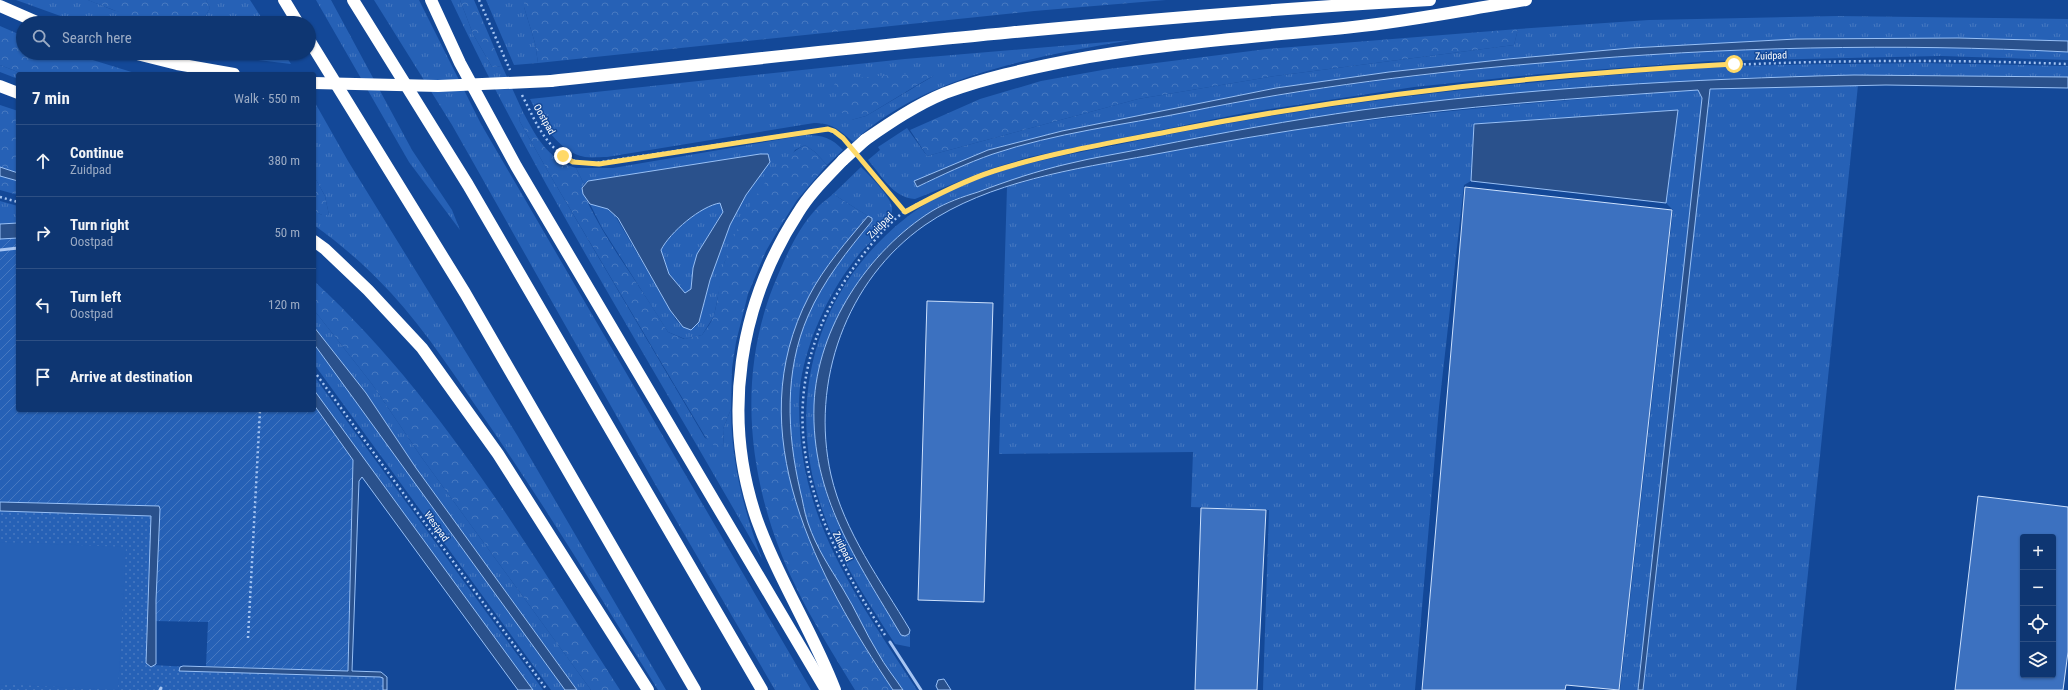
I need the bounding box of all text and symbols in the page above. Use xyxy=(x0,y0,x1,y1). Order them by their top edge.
search box xyxy=(16,16,316,60)
icon: search xyxy=(30,27,52,49)
text: Search here xyxy=(62,29,132,47)
street label: Zuidpad xyxy=(1755,49,1787,62)
route start xyxy=(1725,55,1743,73)
text: 7 min xyxy=(32,88,70,108)
text: Walk · 550 m xyxy=(234,91,300,106)
street label: Oostpad xyxy=(531,102,558,136)
text: Continue xyxy=(70,144,124,162)
route end xyxy=(554,147,572,165)
icon: ahead xyxy=(32,150,54,172)
text: 380 m xyxy=(268,153,300,168)
text: Zuidpad xyxy=(70,162,111,177)
street label: Zuidpad xyxy=(865,210,896,241)
text: Turn right xyxy=(70,216,129,234)
icon: right xyxy=(32,222,54,244)
text: 50 m xyxy=(274,225,300,240)
text: Oostpad xyxy=(70,234,113,249)
text: Turn left xyxy=(70,288,121,306)
icon: left xyxy=(32,294,54,316)
text: 120 m xyxy=(268,297,300,312)
text: Oostpad xyxy=(70,306,113,321)
icon: arrive xyxy=(32,366,54,388)
text: Arrive at destination xyxy=(70,368,193,386)
street label: Westpad xyxy=(422,509,451,543)
street label: Zuidpad xyxy=(831,529,855,563)
map controls xyxy=(2020,534,2056,678)
button: + xyxy=(2020,534,2056,570)
button: − xyxy=(2020,570,2056,606)
button: locate xyxy=(2020,606,2056,642)
button: layers xyxy=(2020,642,2056,678)

